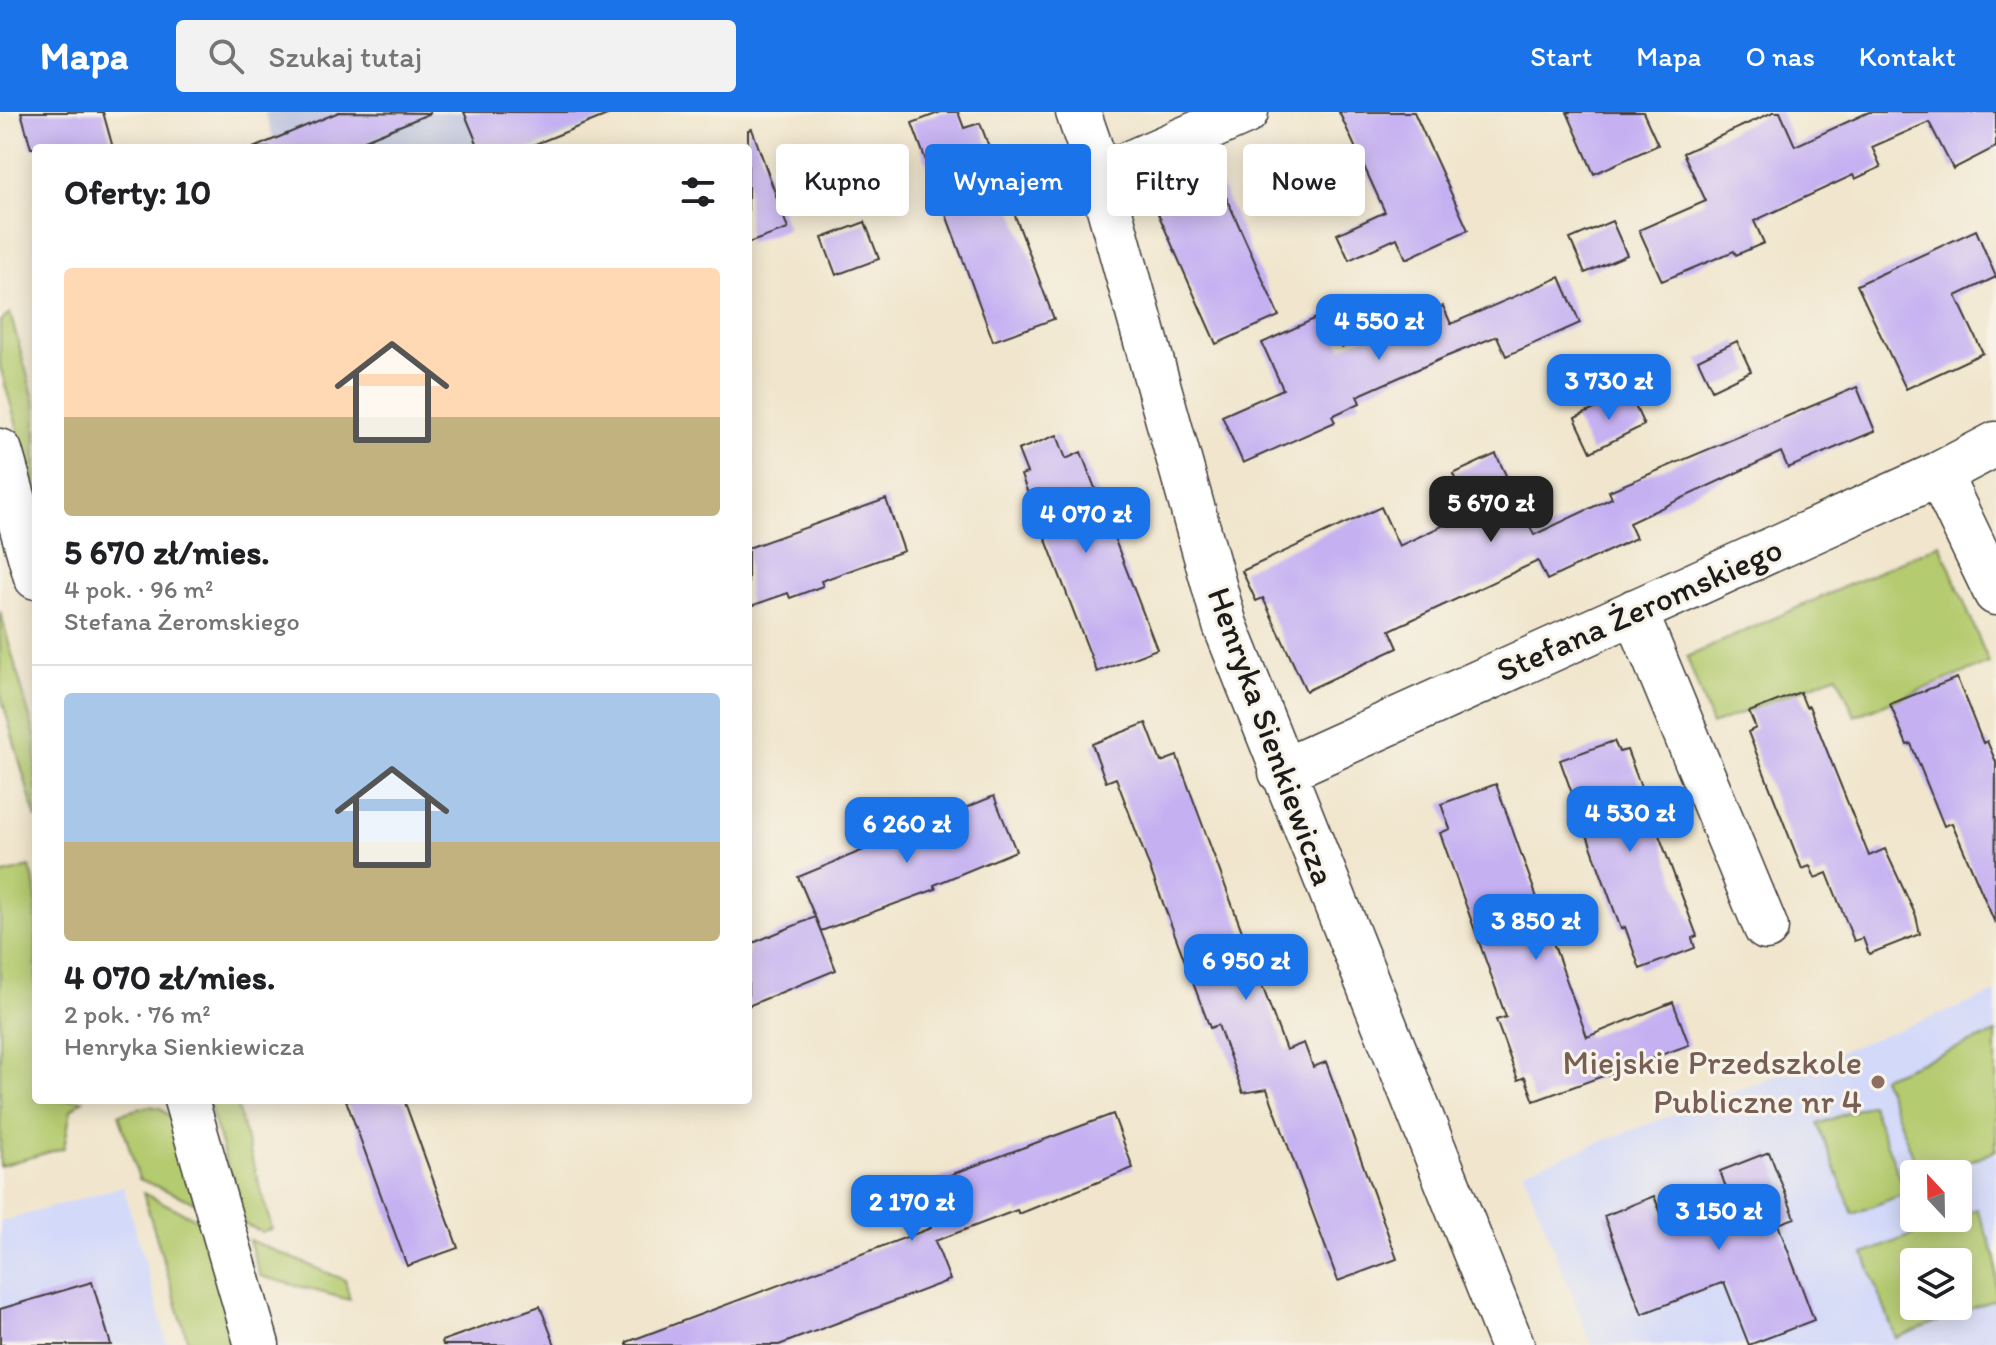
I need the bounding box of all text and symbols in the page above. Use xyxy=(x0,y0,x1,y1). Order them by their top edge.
search box xyxy=(176,20,736,92)
text: Mapa xyxy=(40,33,128,79)
icon: search xyxy=(204,34,248,78)
text: Szukaj tutaj xyxy=(268,38,422,75)
text: Start xyxy=(1530,39,1592,73)
text: Mapa xyxy=(1636,39,1701,73)
text: O nas xyxy=(1745,39,1815,73)
text: Kontakt xyxy=(1859,39,1956,73)
chip: Kupno xyxy=(776,144,909,216)
chip: Wynajem xyxy=(925,144,1091,216)
chip: Filtry xyxy=(1107,144,1227,216)
chip: Nowe xyxy=(1243,144,1365,216)
icon: filters xyxy=(676,170,720,214)
text: Oferty: 10 xyxy=(64,172,211,213)
pin: 4 550 zł xyxy=(1296,294,1462,362)
text: 4 550 zł xyxy=(1334,304,1424,336)
icon: home xyxy=(320,320,464,464)
pin: 3 730 zł xyxy=(1526,354,1692,422)
text: 3 730 zł xyxy=(1565,364,1653,396)
pin: 5 670 zł xyxy=(1408,476,1574,544)
text: 5 670 zł xyxy=(1447,486,1535,518)
pin: 4 070 zł xyxy=(1003,487,1169,555)
text: 4 070 zł xyxy=(1040,497,1132,529)
street label: Stefana Żeromskiego xyxy=(1490,528,1788,691)
text: 5 670 zł/mies. xyxy=(64,532,270,573)
text: 4 pok. · 96 m² xyxy=(64,573,213,605)
street label: Henryka Sienkiewicza xyxy=(1198,581,1345,891)
text: Stefana Żeromskiego xyxy=(64,605,300,637)
icon: home xyxy=(320,745,464,889)
pin: 4 530 zł xyxy=(1547,786,1713,854)
text: 4 530 zł xyxy=(1585,796,1675,828)
pin: 6 260 zł xyxy=(824,797,990,865)
text: 6 260 zł xyxy=(863,807,951,839)
pin: 3 850 zł xyxy=(1453,894,1619,962)
text: 3 850 zł xyxy=(1491,904,1581,936)
pin: 6 950 zł xyxy=(1163,934,1329,1002)
text: 6 950 zł xyxy=(1202,944,1290,976)
text: 4 070 zł/mies. xyxy=(64,957,275,998)
text: 2 pok. · 76 m² xyxy=(64,998,211,1030)
text: Henryka Sienkiewicza xyxy=(64,1030,304,1062)
place label: Miejskie Przedszkole Publiczne nr 4 xyxy=(1562,1042,1862,1122)
marker: Miejskie Przedszkole Publiczne nr 4 xyxy=(1869,1073,1887,1091)
north arrow xyxy=(1900,1160,1972,1232)
map controls xyxy=(1900,1160,1972,1320)
pin: 2 170 zł xyxy=(829,1175,995,1243)
pin: 3 150 zł xyxy=(1636,1184,1802,1252)
text: 2 170 zł xyxy=(869,1185,955,1217)
text: 3 150 zł xyxy=(1675,1194,1763,1226)
button: layers xyxy=(1900,1248,1972,1320)

